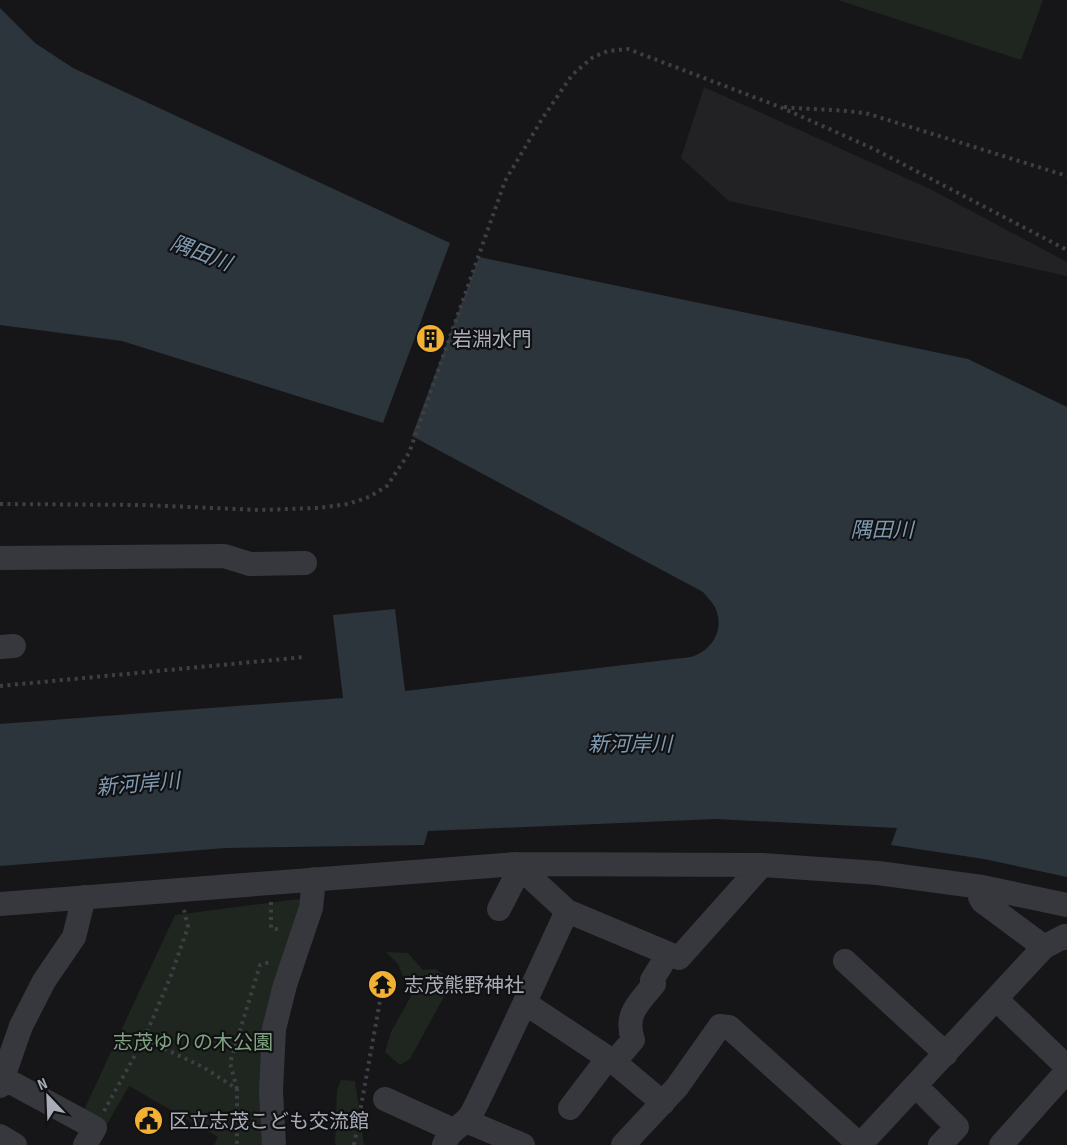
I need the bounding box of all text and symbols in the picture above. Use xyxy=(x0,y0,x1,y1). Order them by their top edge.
water label: 隅田川 xyxy=(167,231,237,277)
building icon: 岩淵水門 xyxy=(415,323,447,355)
place label: 岩淵水門 xyxy=(452,328,532,352)
water label: 隅田川 xyxy=(851,518,915,543)
water label: 新河岸川 xyxy=(588,732,674,757)
water label: 新河岸川 xyxy=(95,768,183,801)
temple icon: 志茂熊野神社 xyxy=(367,969,399,1001)
place label: 志茂熊野神社 xyxy=(404,974,524,998)
park label: 志茂ゆりの木公園 xyxy=(113,1031,273,1055)
north arrow xyxy=(18,1067,78,1127)
text: N xyxy=(35,1074,50,1095)
public building icon: 区立志茂こども交流館 xyxy=(132,1105,164,1137)
place label: 区立志茂こども交流館 xyxy=(169,1110,369,1134)

